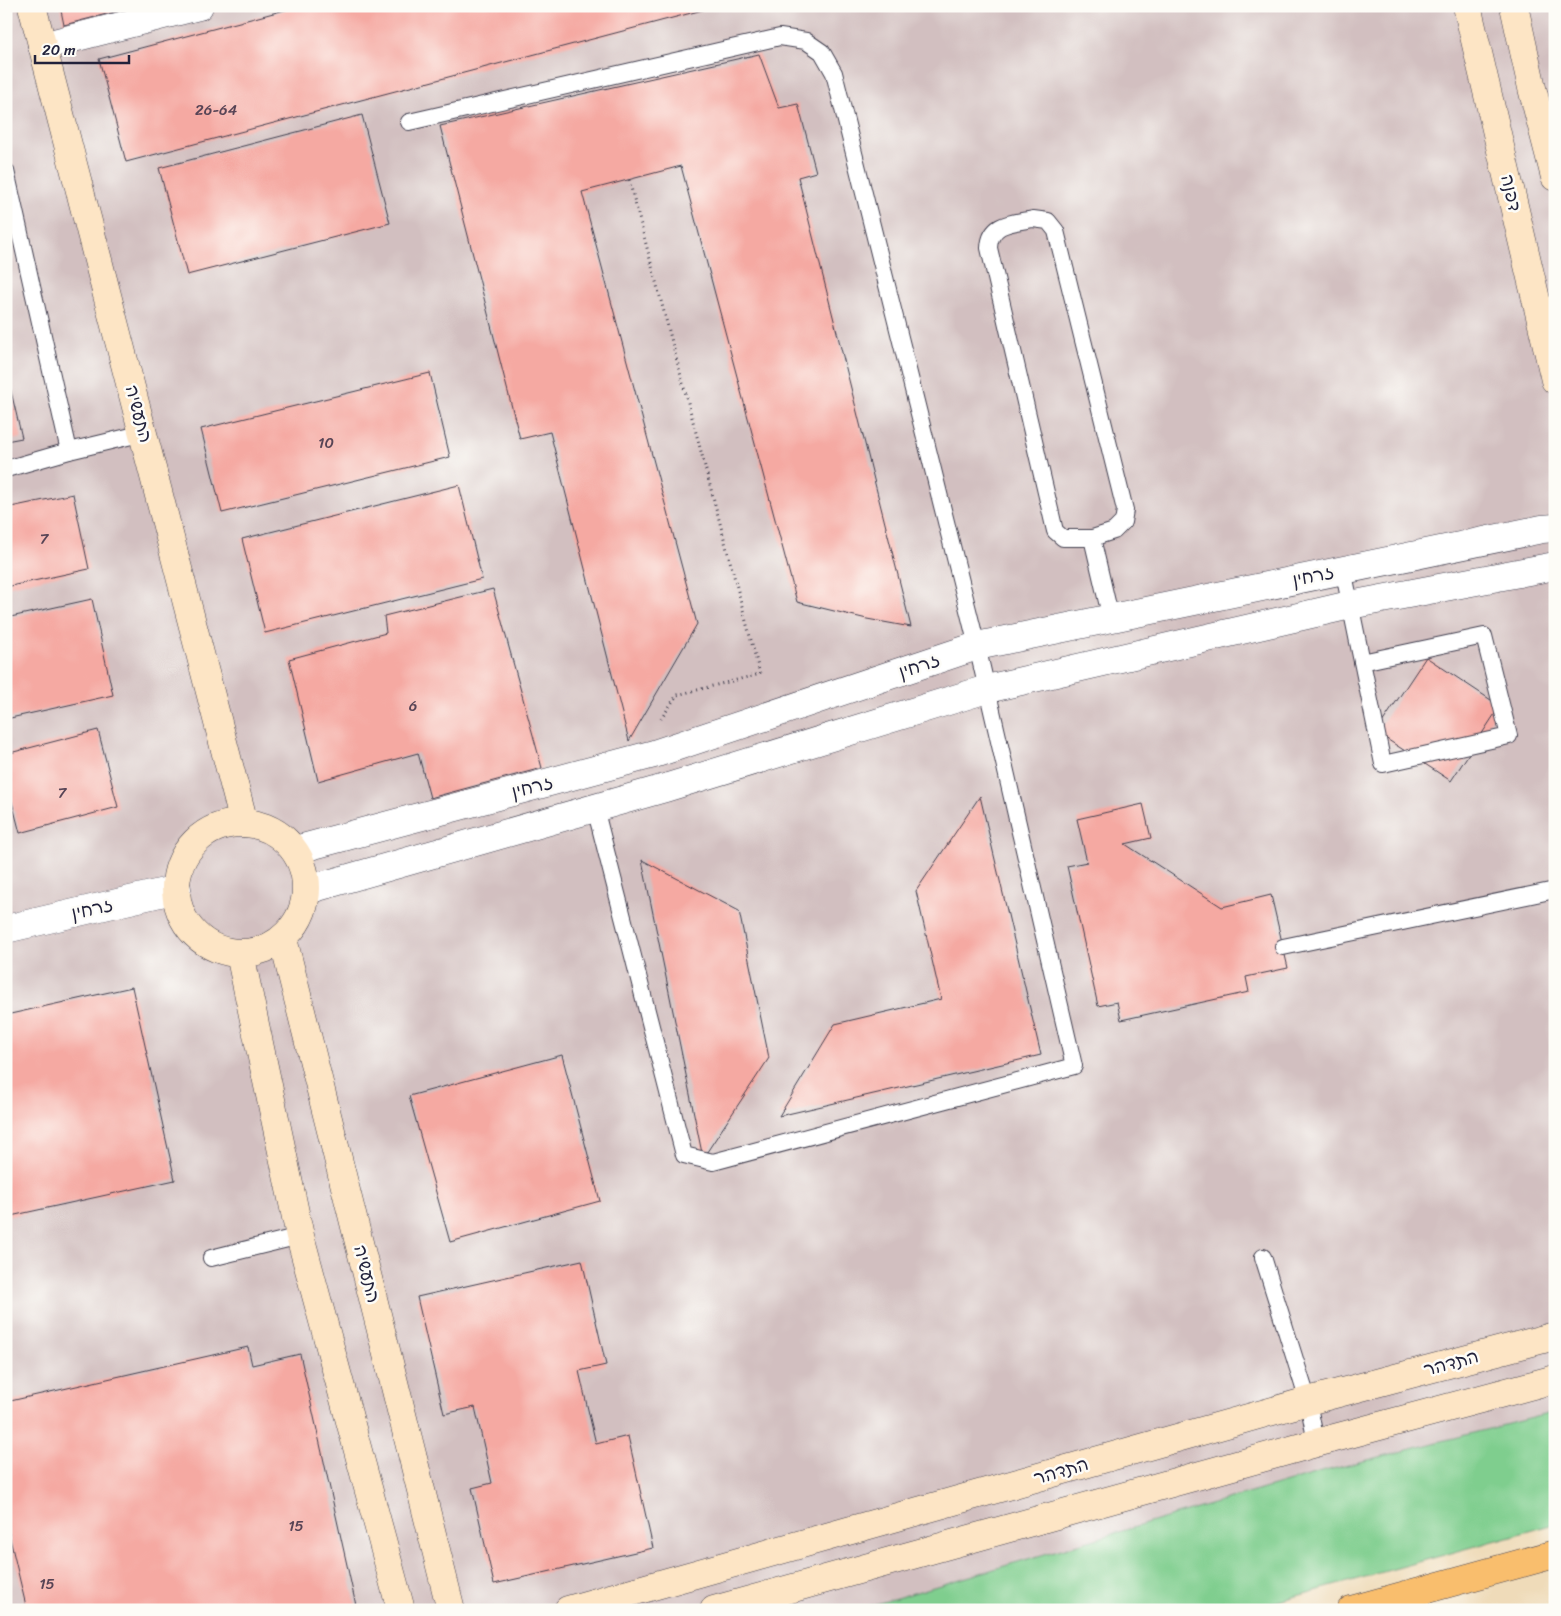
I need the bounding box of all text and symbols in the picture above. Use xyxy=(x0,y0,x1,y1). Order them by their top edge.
scale bar xyxy=(35,32,129,64)
text: 20 m xyxy=(42,37,76,63)
house number: 26-64 xyxy=(195,97,237,123)
street label: דפנה xyxy=(1491,171,1531,215)
street label: התעשיה xyxy=(116,381,162,447)
house number: 10 xyxy=(318,430,334,456)
house number: 7 xyxy=(40,526,50,552)
street label: זרחין xyxy=(1289,556,1337,596)
street label: זרחין xyxy=(894,644,944,688)
house number: 6 xyxy=(409,693,417,719)
street label: זרחין xyxy=(508,766,556,808)
house number: 7 xyxy=(58,780,68,806)
street label: זרחין xyxy=(68,889,116,929)
street label: התעשיה xyxy=(344,1242,390,1306)
street label: התדהר xyxy=(1420,1340,1482,1386)
street label: התדהר xyxy=(1030,1448,1092,1494)
house number: 15 xyxy=(288,1513,304,1539)
house number: 15 xyxy=(39,1571,55,1597)

